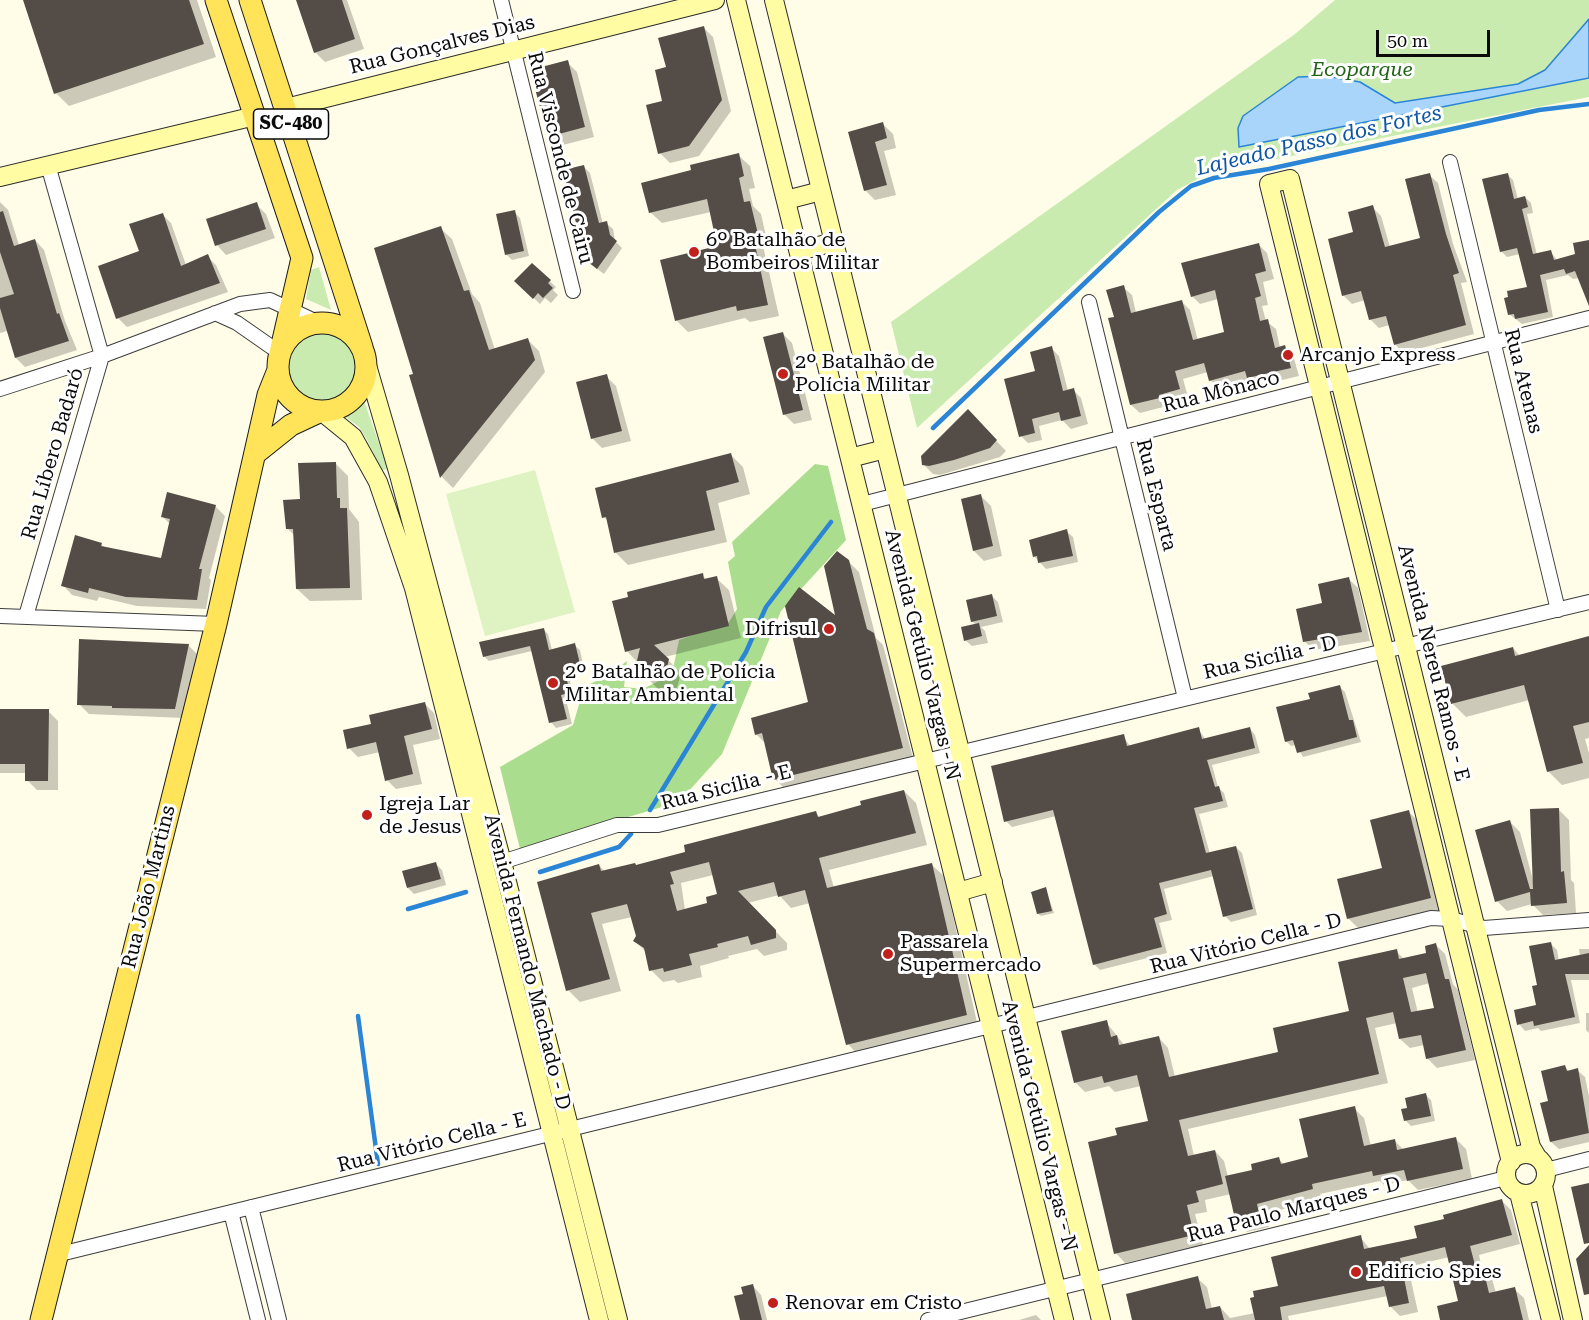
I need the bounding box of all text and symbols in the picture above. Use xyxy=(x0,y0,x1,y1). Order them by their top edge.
street label: Rua Gonçalves Dias xyxy=(347,10,537,80)
scale bar xyxy=(1379,18,1493,56)
text: 50 m xyxy=(1387,30,1428,51)
street label: Rua Visconde de Cairu xyxy=(522,49,598,267)
park label: Ecoparque xyxy=(1311,58,1413,82)
water label: Lajeado Passo dos Fortes xyxy=(1194,100,1444,182)
road number: SC-480 xyxy=(254,109,328,139)
place label: 6º Batalhão de Bombeiros Militar xyxy=(706,228,879,275)
marker: 6º Batalhão de Bombeiros Militar xyxy=(687,245,701,259)
street label: Rua Atenas xyxy=(1498,326,1548,436)
place label: Arcanjo Express xyxy=(1300,343,1456,367)
marker: Arcanjo Express xyxy=(1281,348,1295,362)
place label: 2º Batalhão de Polícia Militar xyxy=(795,350,935,397)
street label: Rua Líbero Badaró xyxy=(17,365,89,543)
street label: Rua Mônaco xyxy=(1160,366,1282,418)
marker: 2º Batalhão de Polícia Militar xyxy=(776,367,790,381)
street label: Rua Esparta xyxy=(1130,436,1182,554)
street label: Avenida Getúlio Vargas - N xyxy=(879,527,965,783)
street label: Avenida Nereu Ramos - E xyxy=(1392,542,1474,784)
place label: Difrisul xyxy=(745,617,817,641)
marker: Difrisul xyxy=(822,622,836,636)
street label: Rua Sicília - D xyxy=(1201,631,1339,685)
place label: 2º Batalhão de Polícia Militar Ambiental xyxy=(565,660,775,707)
marker: 2º Batalhão de Polícia Militar Ambiental xyxy=(546,676,560,690)
street label: Rua Sicília - E xyxy=(658,760,794,816)
place label: Igreja Lar de Jesus xyxy=(379,792,470,839)
street label: Rua João Martins xyxy=(117,803,181,971)
marker: Igreja Lar de Jesus xyxy=(360,808,374,822)
street label: Avenida Fernando Machado - D xyxy=(479,811,575,1113)
street label: Rua Vitório Cella - D xyxy=(1148,909,1344,979)
place label: Passarela Supermercado xyxy=(900,930,1041,977)
marker: Passarela Supermercado xyxy=(881,947,895,961)
street label: Avenida Getúlio Vargas - N xyxy=(996,998,1082,1254)
street label: Rua Vitório Cella - E xyxy=(335,1108,529,1178)
street label: Rua Paulo Marques - D xyxy=(1185,1172,1403,1248)
place label: Edifício Spies xyxy=(1368,1260,1502,1284)
marker: Edifício Spies xyxy=(1349,1265,1363,1279)
place label: Renovar em Cristo xyxy=(785,1291,962,1315)
marker: Renovar em Cristo xyxy=(766,1296,780,1310)

